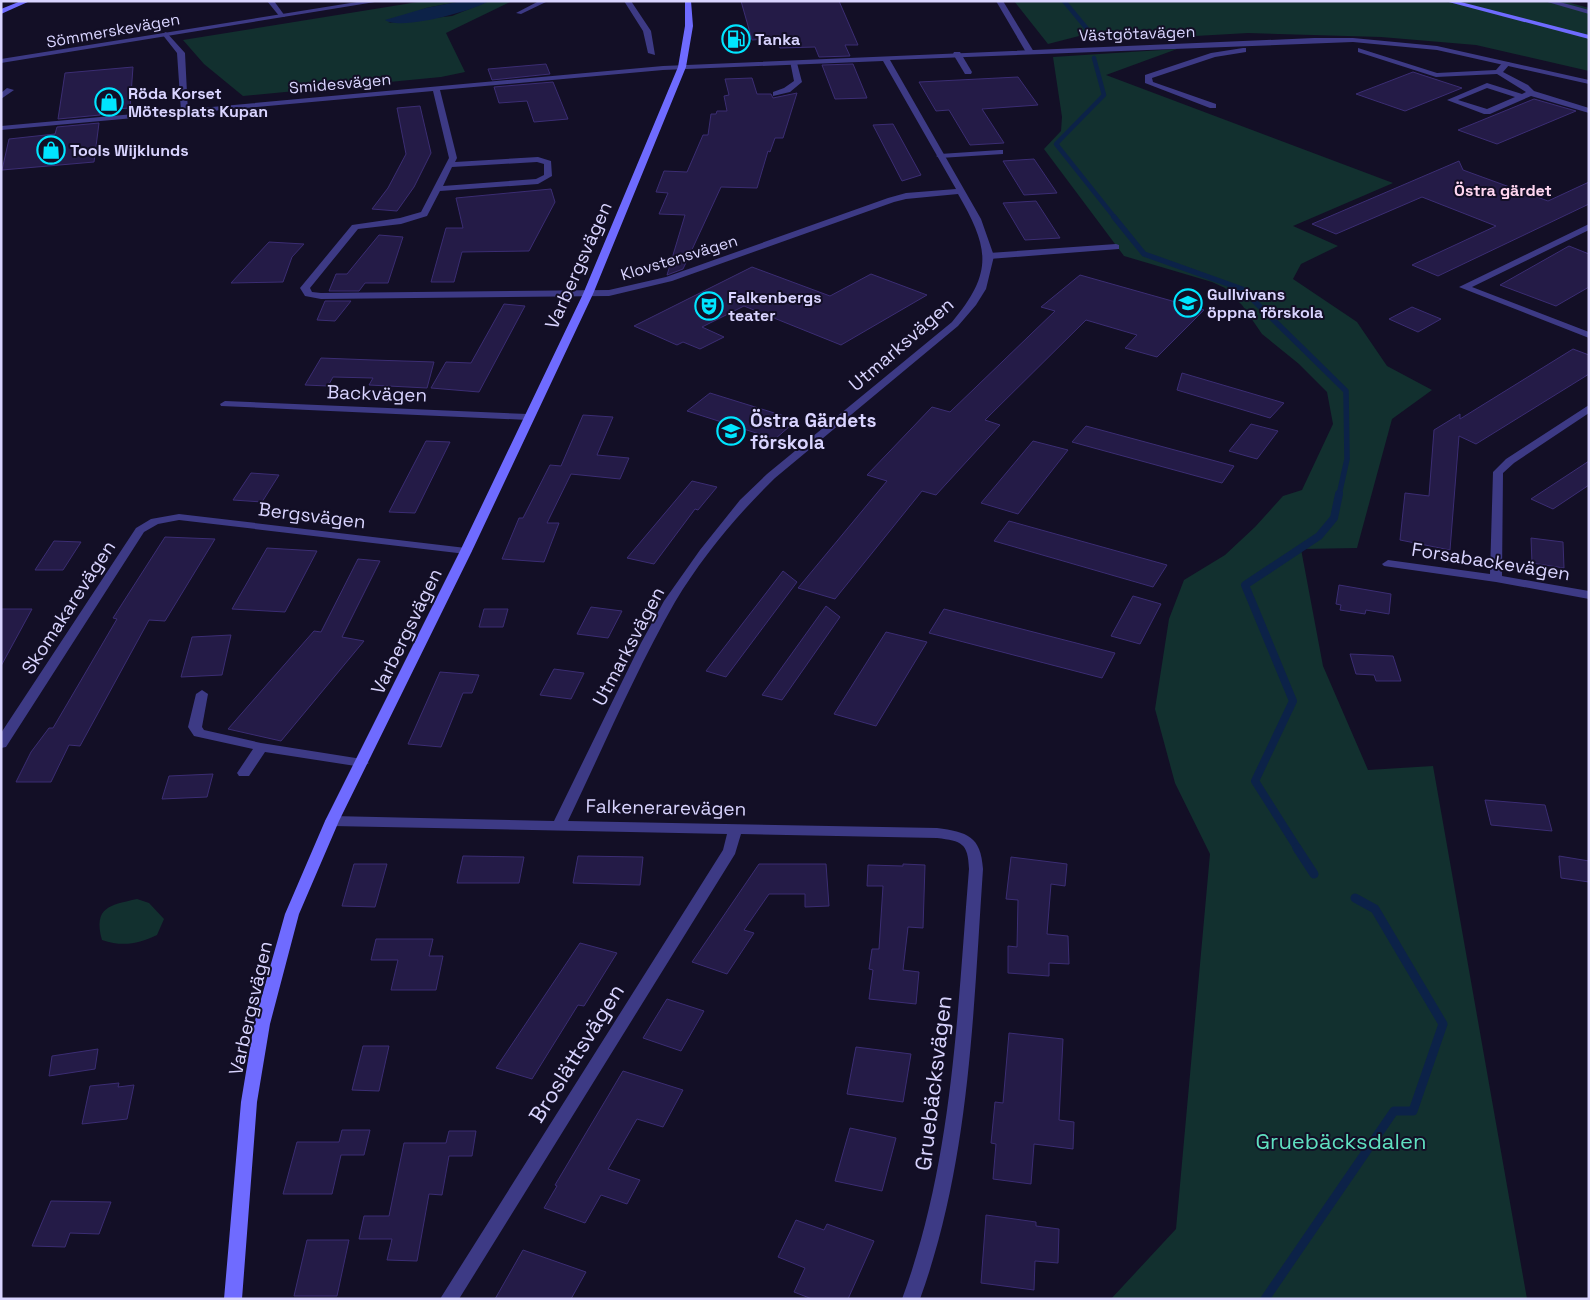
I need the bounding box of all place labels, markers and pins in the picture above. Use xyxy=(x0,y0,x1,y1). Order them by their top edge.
fuel station icon: Tanka xyxy=(721,24,751,54)
place label: Tanka xyxy=(755,29,800,50)
place label: Röda Korset Mötesplats Kupan xyxy=(128,83,268,122)
shop icon: Röda Korset Mötesplats Kupan xyxy=(94,87,124,117)
shop icon: Tools Wijklunds xyxy=(36,135,66,165)
place label: Tools Wijklunds xyxy=(70,140,189,161)
place label: Gullvivans öppna förskola xyxy=(1207,284,1323,323)
place label: Falkenbergs teater xyxy=(728,287,822,326)
school or university icon: Gullvivans öppna förskola xyxy=(1173,288,1203,318)
theatre icon: Falkenbergs teater xyxy=(694,291,724,321)
place label: Östra Gärdets förskola xyxy=(750,408,877,455)
school or university icon: Östra Gärdets förskola xyxy=(716,416,746,446)

